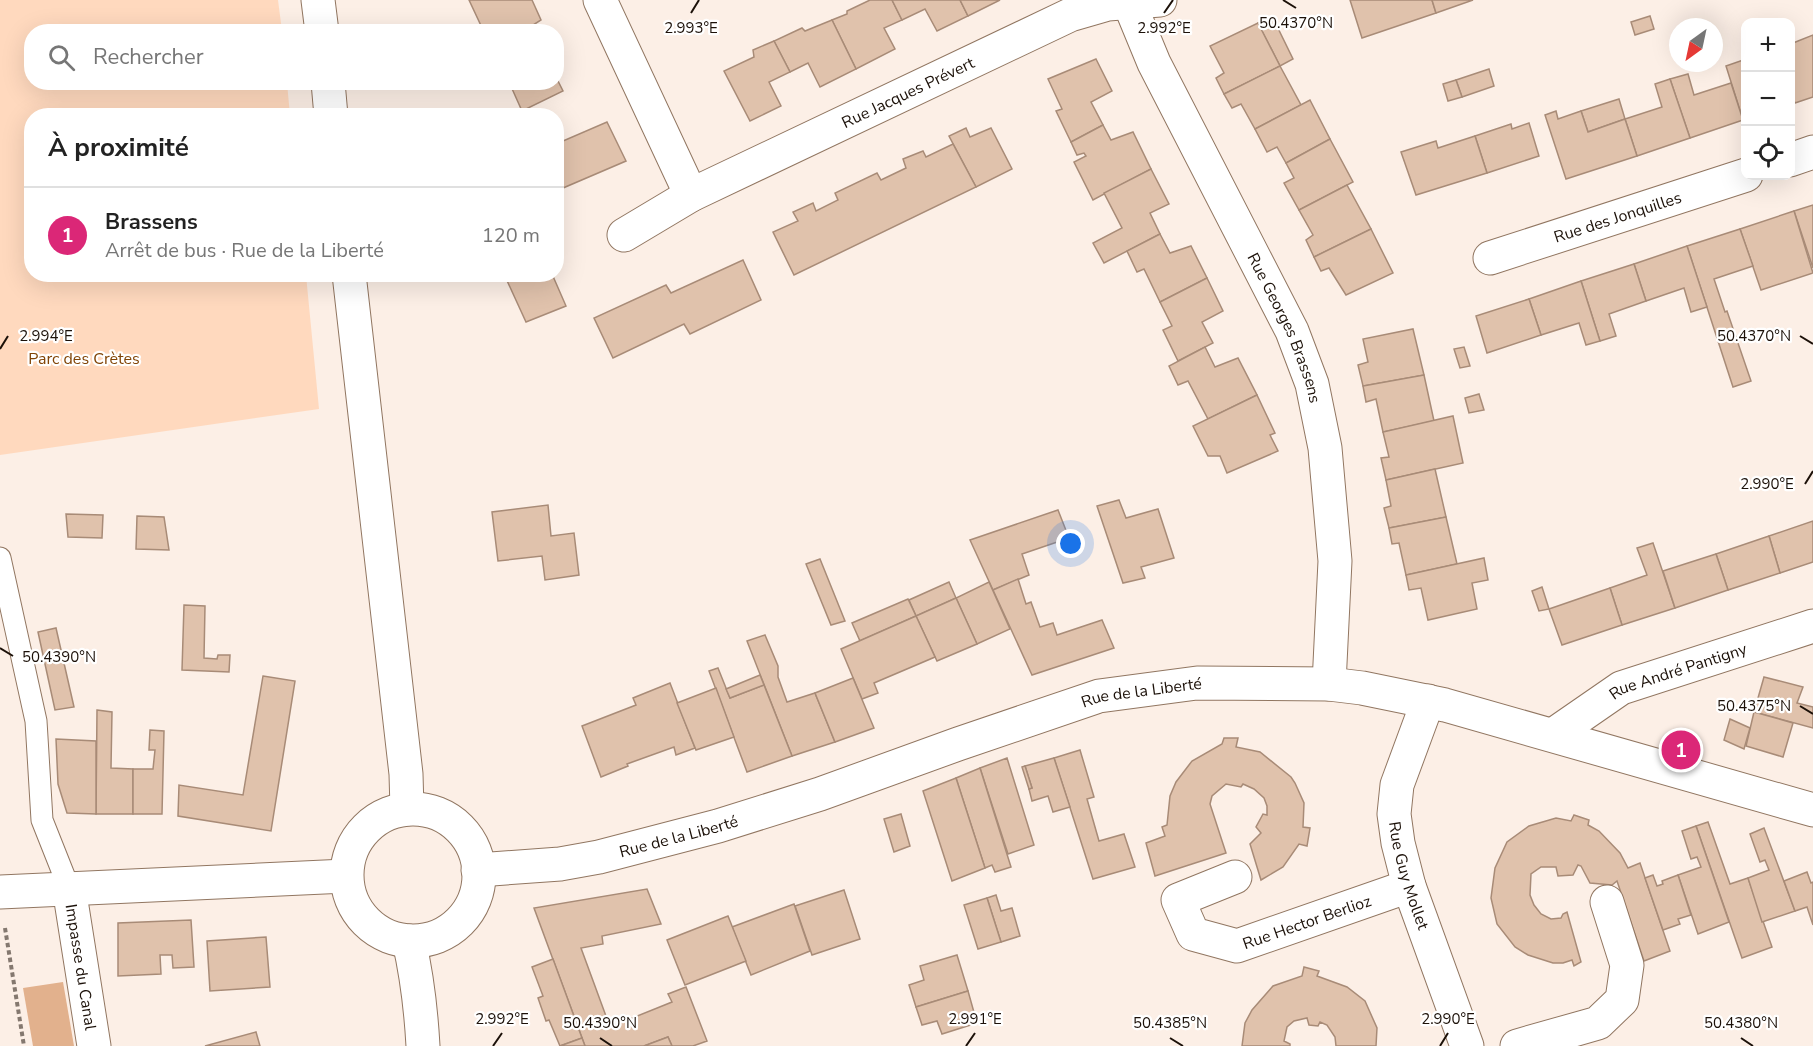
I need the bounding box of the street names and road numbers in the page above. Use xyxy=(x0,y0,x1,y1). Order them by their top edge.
street label: Rue Jacques Prévert xyxy=(838,52,978,134)
street label: Rue des Jonquilles xyxy=(1551,187,1684,249)
street label: Rue Georges Brassens xyxy=(1242,249,1326,405)
street label: Rue André Pantigny xyxy=(1605,638,1750,705)
street label: Rue de la Liberté xyxy=(1078,673,1202,713)
street label: Rue de la Liberté xyxy=(617,810,741,863)
street label: Rue Guy Mollet xyxy=(1383,820,1434,933)
street label: Rue Hector Berlioz xyxy=(1240,890,1374,955)
street label: Impasse du Canal xyxy=(60,903,101,1032)

